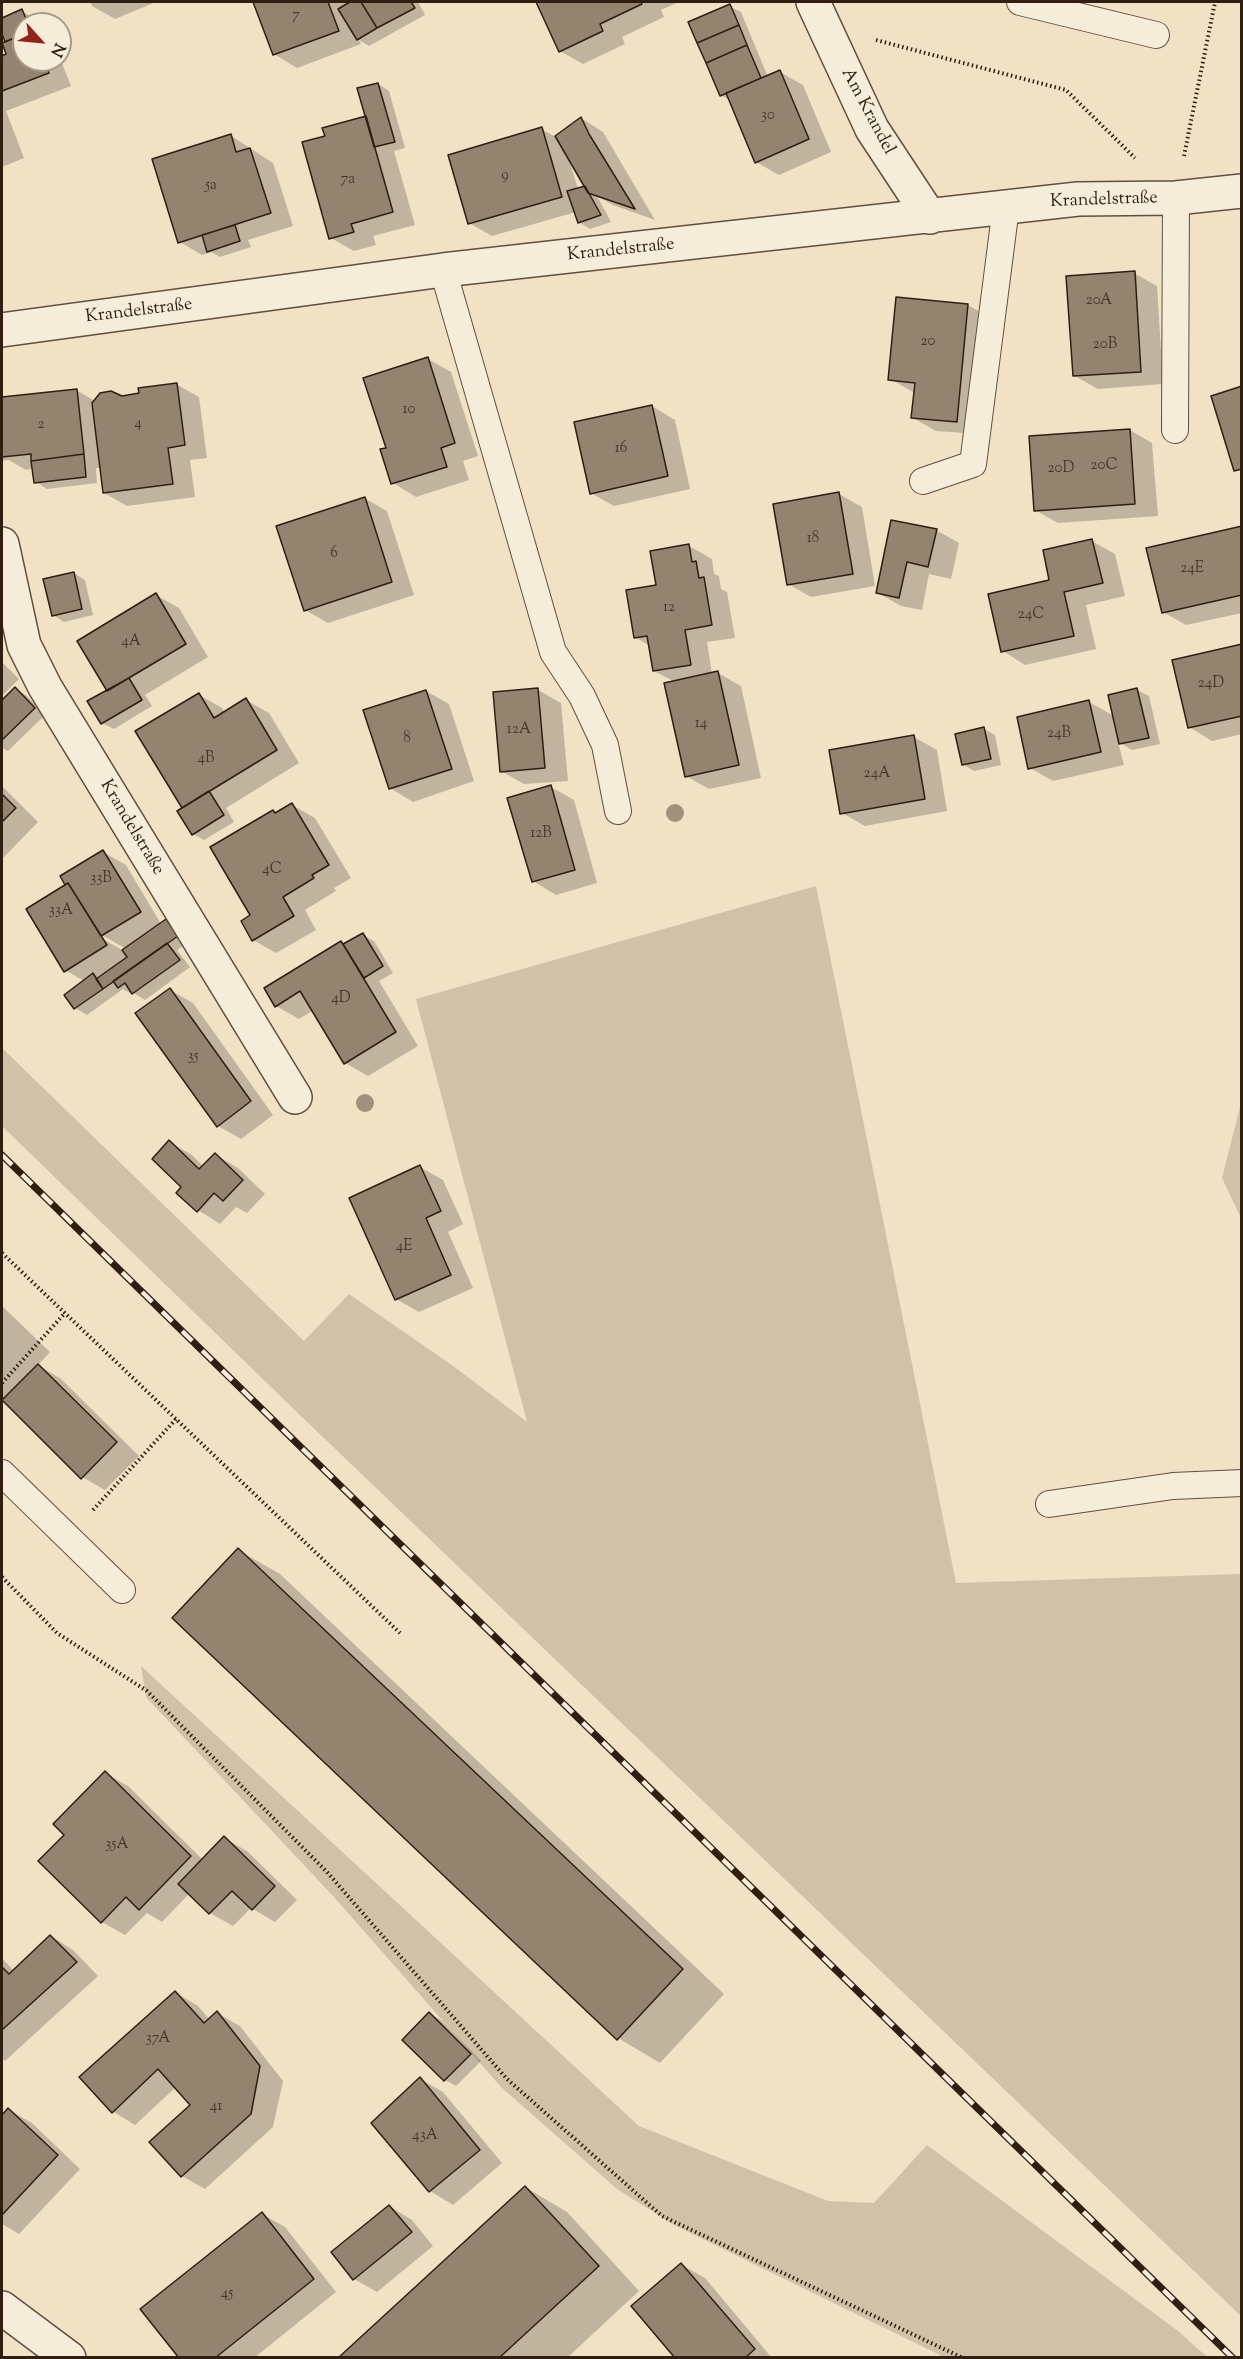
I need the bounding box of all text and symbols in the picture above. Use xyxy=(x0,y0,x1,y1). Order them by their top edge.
house number: 7 xyxy=(292,7,300,25)
north arrow xyxy=(12,12,72,72)
text: N xyxy=(44,39,70,60)
street label: Am Krandel xyxy=(835,65,899,159)
house number: 30 xyxy=(761,107,775,125)
house number: 9 xyxy=(501,167,509,185)
house number: 7a xyxy=(341,171,355,189)
house number: 5a xyxy=(205,177,217,195)
street label: Krandelstraße xyxy=(1050,188,1158,214)
street label: Krandelstraße xyxy=(566,235,676,267)
house number: 20A xyxy=(1086,292,1112,310)
street label: Krandelstraße xyxy=(84,295,194,329)
house number: 20 xyxy=(921,333,935,351)
house number: 20B xyxy=(1093,336,1117,354)
house number: 10 xyxy=(403,401,415,419)
house number: 4 xyxy=(134,415,142,433)
house number: 2 xyxy=(37,416,45,434)
house number: 16 xyxy=(615,440,627,458)
house number: 20C xyxy=(1090,457,1118,475)
house number: 20D xyxy=(1048,460,1074,478)
house number: 18 xyxy=(807,530,819,548)
house number: 6 xyxy=(330,545,338,563)
house number: 24E xyxy=(1180,560,1204,578)
house number: 12 xyxy=(663,599,675,617)
house number: 24C xyxy=(1018,606,1044,624)
house number: 4A xyxy=(121,633,141,651)
house number: 24D xyxy=(1198,675,1224,693)
house number: 14 xyxy=(695,715,707,733)
house number: 12A xyxy=(507,721,531,739)
house number: 24B xyxy=(1047,725,1071,743)
house number: 8 xyxy=(403,730,411,748)
house number: 4B xyxy=(197,750,215,768)
house number: 24A xyxy=(864,765,890,783)
street label: Krandelstraße xyxy=(94,776,168,880)
house number: 12B xyxy=(530,825,552,843)
house number: 4C xyxy=(262,861,282,879)
house number: 33B xyxy=(90,870,112,888)
house number: 33A xyxy=(49,902,73,920)
house number: 4D xyxy=(331,990,351,1008)
house number: 35 xyxy=(187,1048,199,1066)
house number: 4E xyxy=(396,1238,412,1256)
house number: 35A xyxy=(105,1836,129,1854)
house number: 37A xyxy=(146,2030,170,2048)
house number: 41 xyxy=(210,2098,222,2116)
house number: 43A xyxy=(412,2127,438,2145)
house number: 45 xyxy=(221,2285,233,2303)

